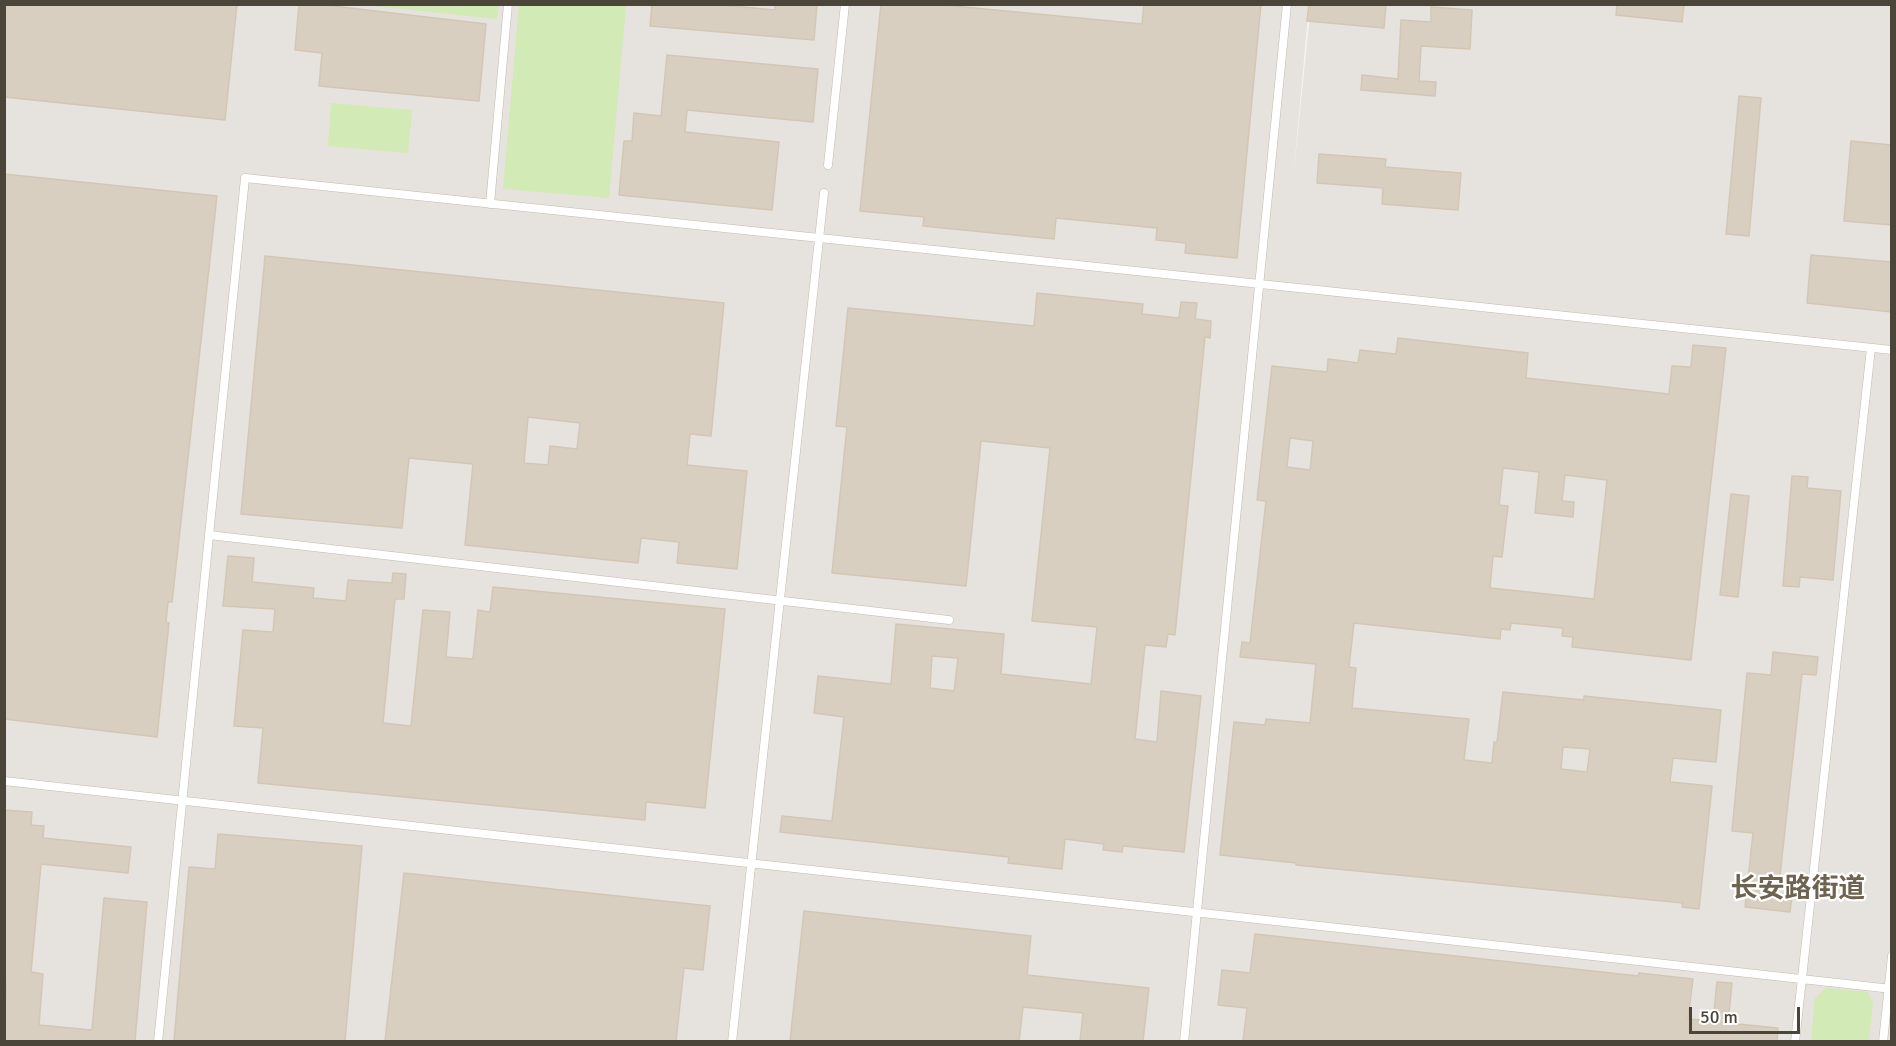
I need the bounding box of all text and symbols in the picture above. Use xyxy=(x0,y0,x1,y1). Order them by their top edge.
district label: 长安路街道 xyxy=(1731,874,1865,906)
scale bar xyxy=(1692,995,1803,1033)
text: 50 m xyxy=(1700,1006,1738,1028)

